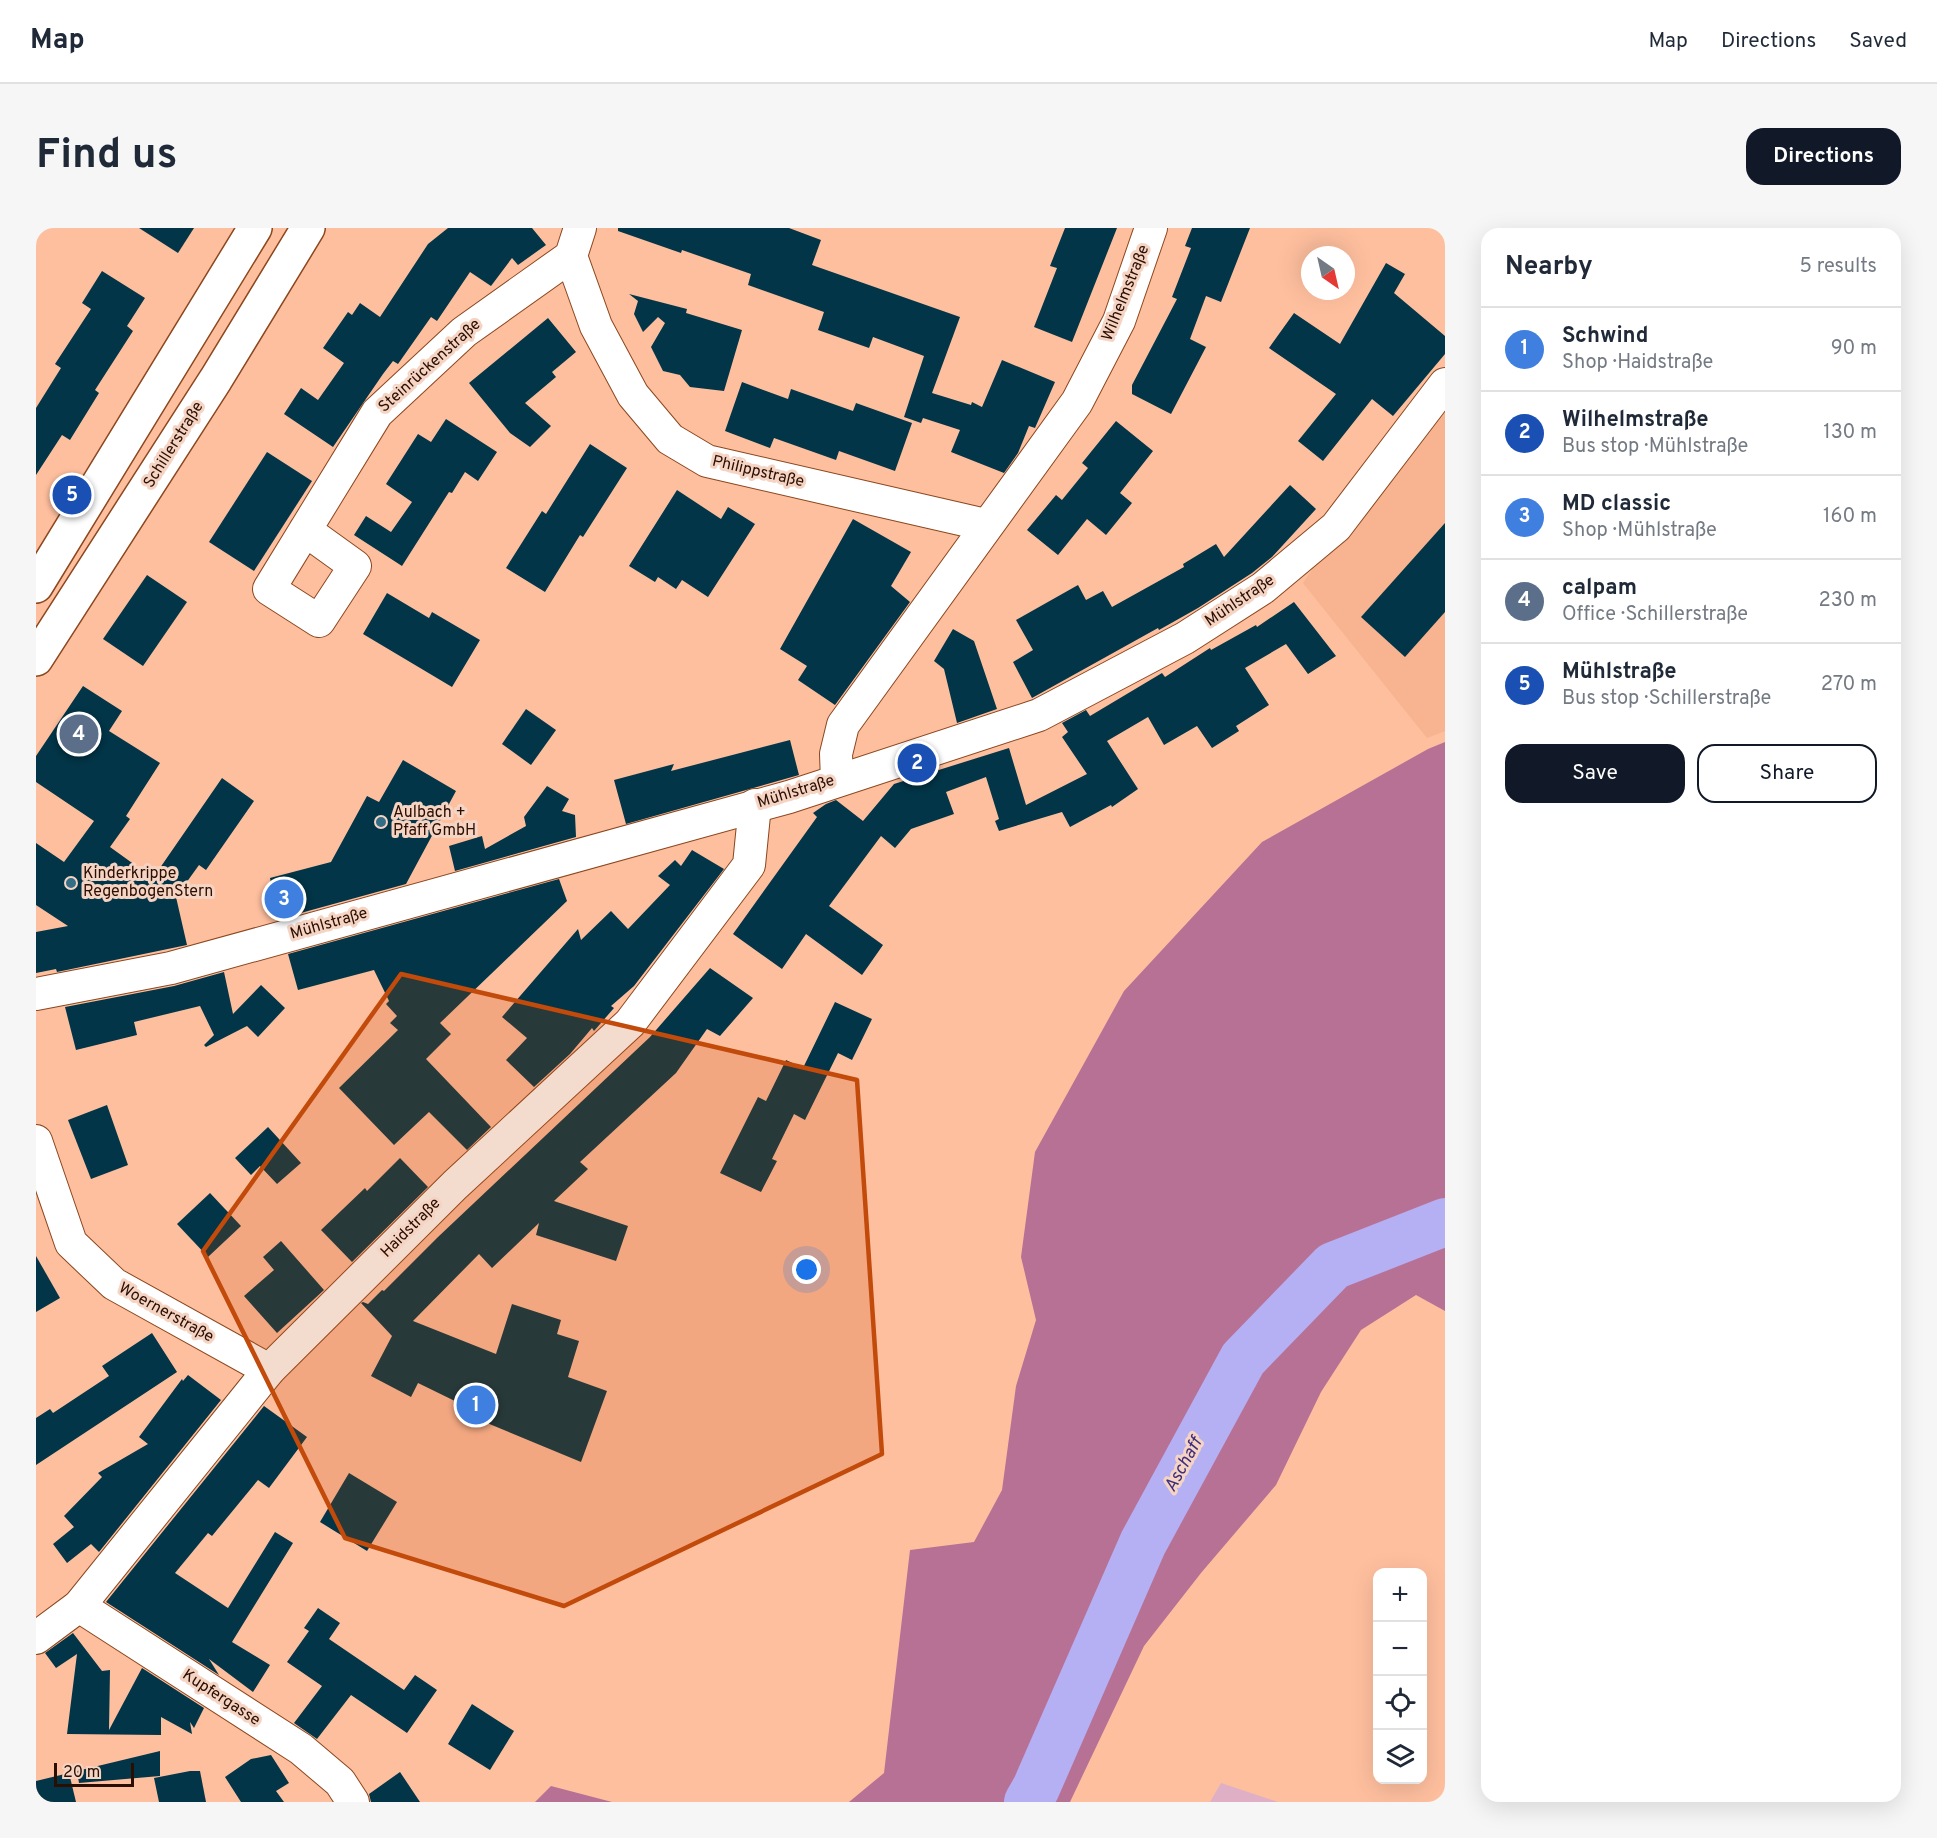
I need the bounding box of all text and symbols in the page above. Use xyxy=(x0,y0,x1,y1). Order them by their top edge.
text: Map xyxy=(30,23,85,59)
text: Map xyxy=(1648,28,1688,55)
text: Directions xyxy=(1721,28,1816,55)
text: Saved xyxy=(1849,28,1907,55)
button: Directions xyxy=(1746,128,1901,185)
text: Find us xyxy=(36,130,177,183)
street label: Wilhelmstraße xyxy=(1098,242,1154,344)
north arrow xyxy=(1301,246,1355,300)
text: Nearby xyxy=(1505,251,1593,284)
text: 5 results xyxy=(1800,254,1877,280)
street label: Steinrückenstraße xyxy=(375,315,485,417)
text: Schwind xyxy=(1562,323,1648,350)
text: 1 xyxy=(1521,336,1529,362)
text: 90 m xyxy=(1831,336,1877,362)
text: Shop · Haidstraße xyxy=(1562,350,1713,376)
street label: Schillerstraße xyxy=(140,398,208,492)
text: Wilhelmstraße xyxy=(1562,407,1709,434)
text: 2 xyxy=(1518,420,1531,446)
text: 130 m xyxy=(1823,420,1877,446)
text: Bus stop · Mühlstraße xyxy=(1562,434,1748,460)
street label: Philippstraße xyxy=(710,452,806,492)
pin: 5 xyxy=(52,472,92,518)
text: MD classic xyxy=(1562,491,1671,518)
text: 3 xyxy=(1519,504,1531,530)
text: 160 m xyxy=(1823,504,1877,530)
text: Shop · Mühlstraße xyxy=(1562,518,1717,544)
street label: Mühlstraße xyxy=(1201,570,1279,632)
text: calpam xyxy=(1562,575,1637,602)
text: 4 xyxy=(1518,588,1531,614)
text: 230 m xyxy=(1818,588,1877,614)
text: Office · Schillerstraße xyxy=(1562,602,1748,628)
text: Mühlstraße xyxy=(1562,659,1676,686)
text: 5 xyxy=(1518,672,1531,698)
text: 270 m xyxy=(1821,672,1877,698)
text: Bus stop · Schillerstraße xyxy=(1562,686,1771,712)
pin: 4 xyxy=(60,712,99,756)
pin: 2 xyxy=(898,740,936,786)
button: Save xyxy=(1505,744,1685,803)
button: Share xyxy=(1697,744,1877,803)
street label: Mühlstraße xyxy=(755,771,837,813)
place label: Aulbach + Pfaff GmbH xyxy=(393,803,476,841)
marker: Aulbach + Pfaff GmbH xyxy=(374,815,388,829)
place label: Kinderkrippe RegenbogenStern xyxy=(83,864,213,902)
marker: Kinderkrippe RegenbogenStern xyxy=(64,876,78,890)
pin: 3 xyxy=(264,876,304,922)
street label: Mühlstraße xyxy=(288,903,370,945)
street label: Haidstraße xyxy=(377,1194,445,1262)
your location xyxy=(792,1255,821,1284)
street label: Woernerstraße xyxy=(115,1279,217,1347)
pin: 1 xyxy=(456,1382,496,1428)
water label: Aschaff xyxy=(1160,1432,1209,1496)
map controls xyxy=(1373,1568,1427,1784)
button: + xyxy=(1373,1568,1427,1622)
button: − xyxy=(1373,1622,1427,1676)
street label: Kupfergasse xyxy=(178,1665,264,1731)
button: locate xyxy=(1373,1676,1427,1730)
button: layers xyxy=(1373,1730,1427,1784)
scale bar xyxy=(54,1760,134,1788)
text: 20 m xyxy=(63,1763,100,1783)

